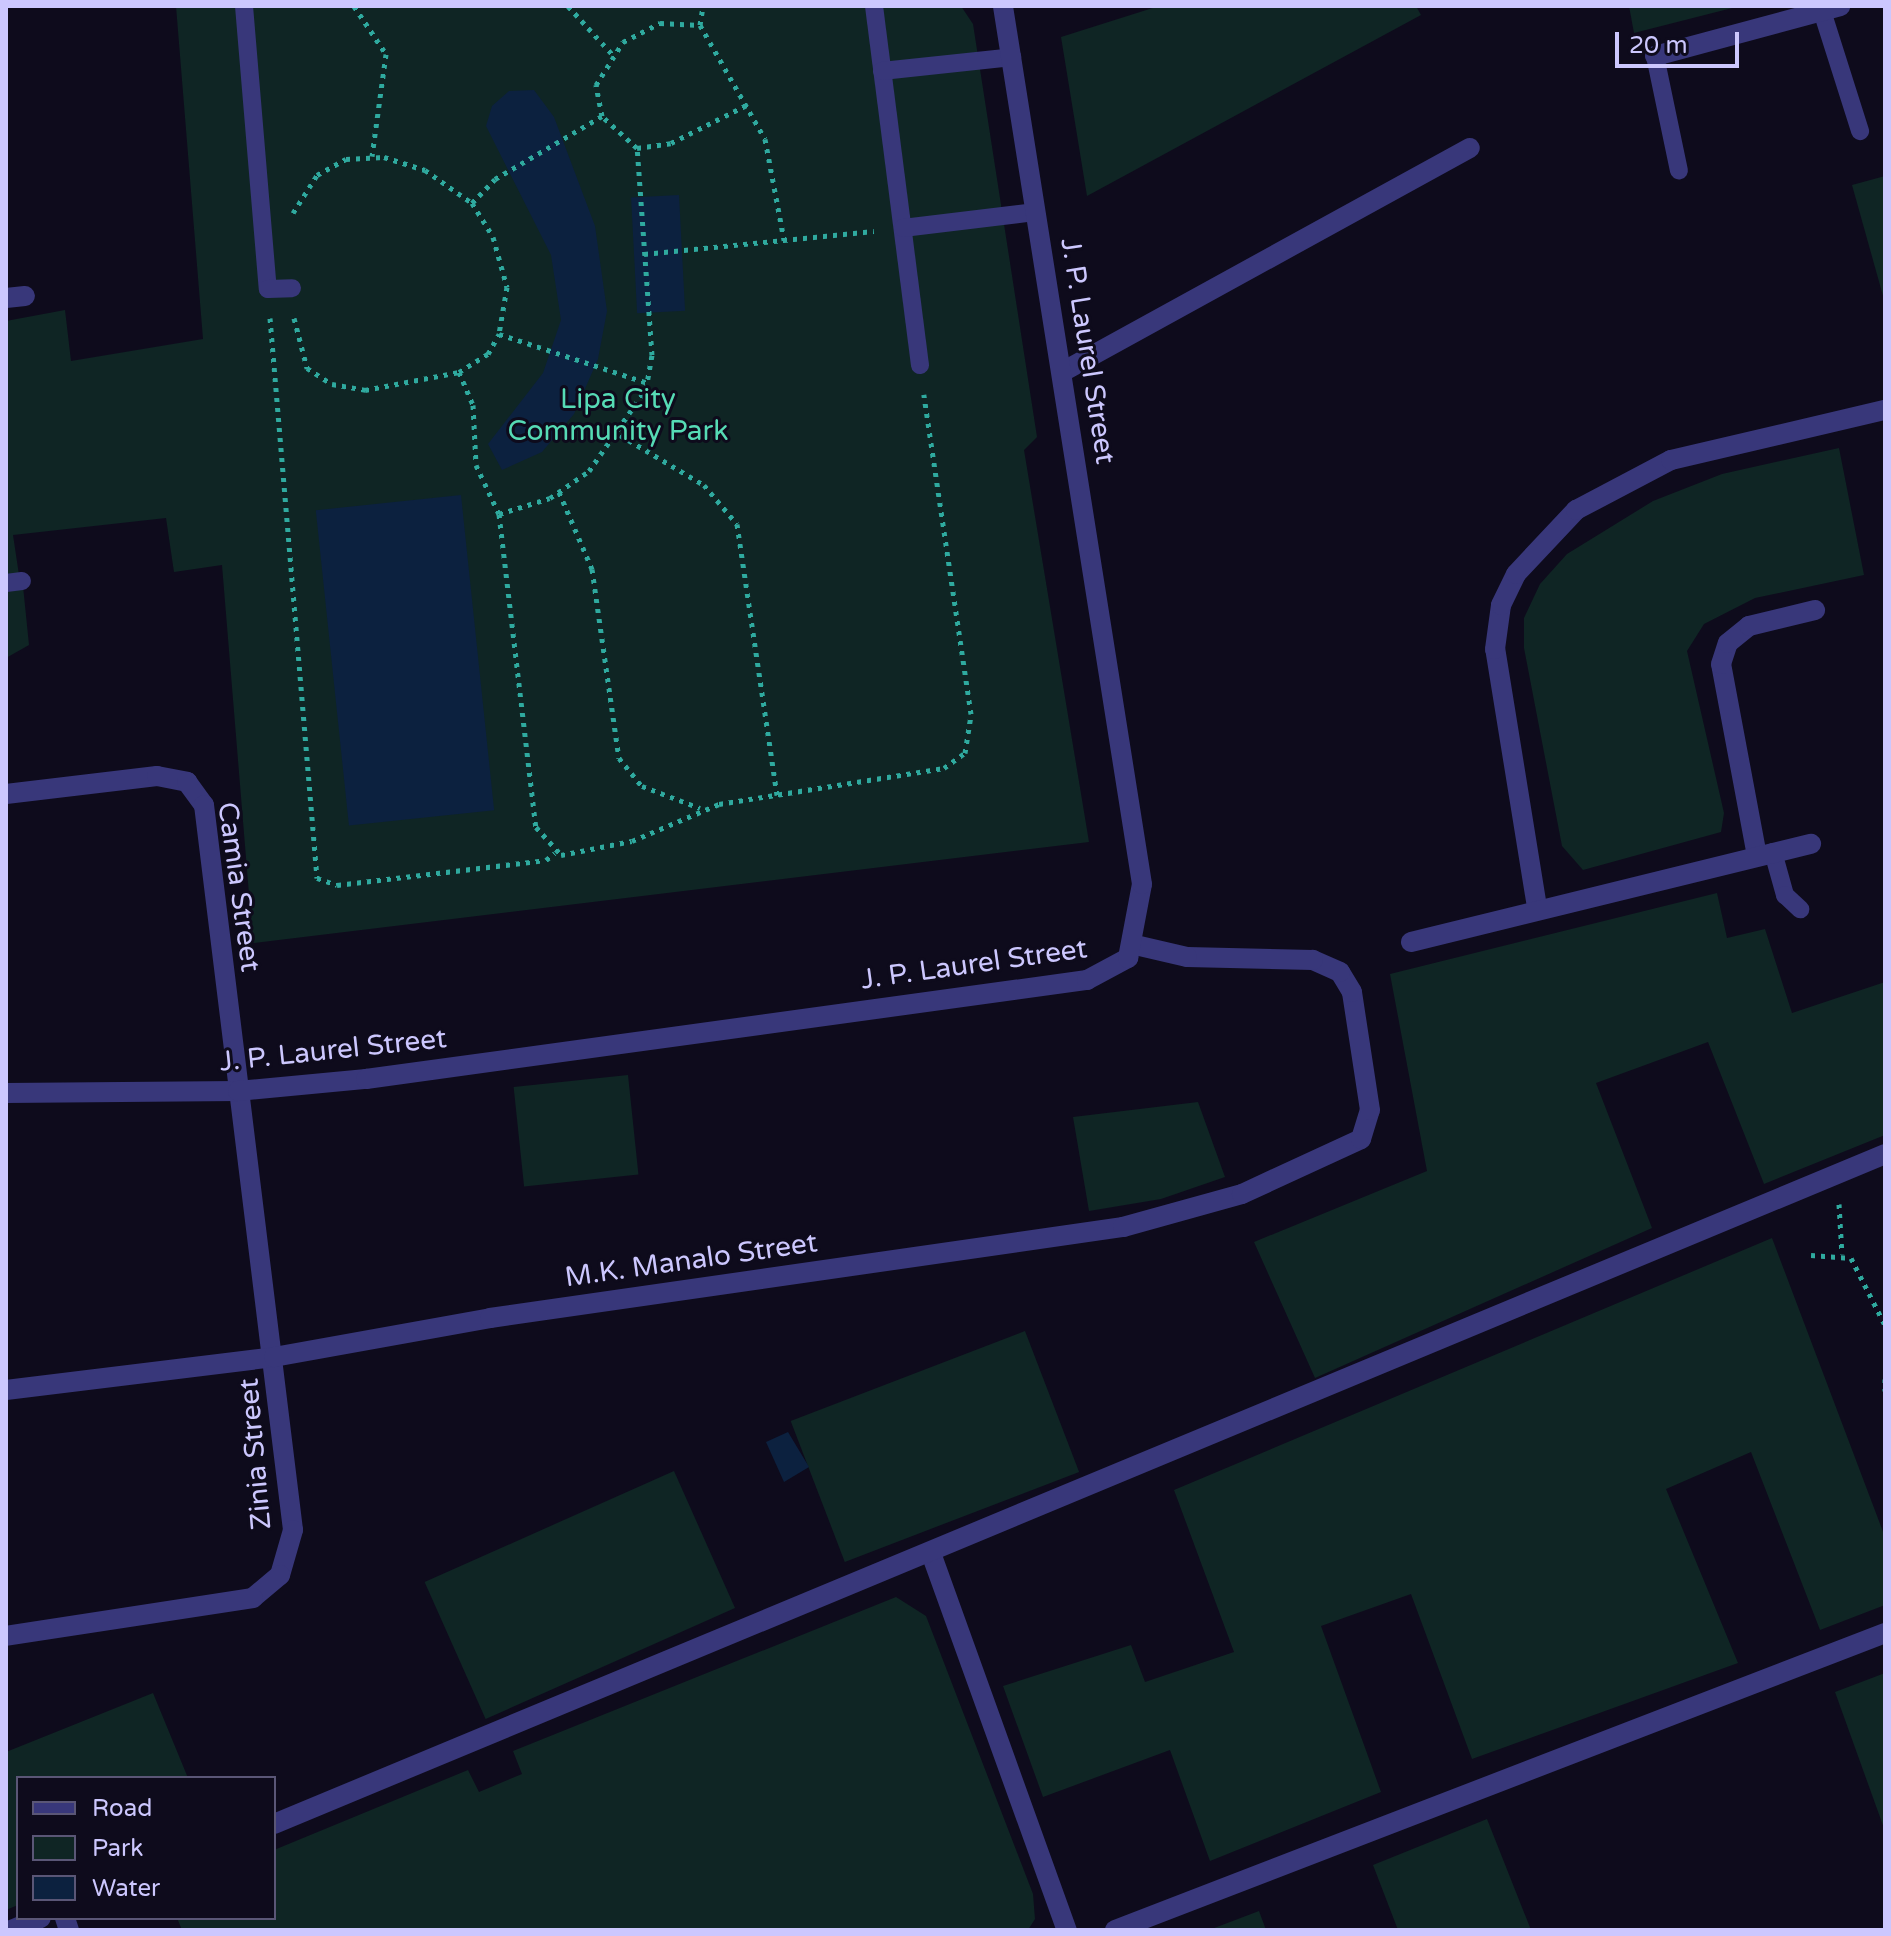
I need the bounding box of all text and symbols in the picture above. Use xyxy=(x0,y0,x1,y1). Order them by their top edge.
scale bar xyxy=(1619,16,1743,66)
text: 20 m xyxy=(1629,31,1687,60)
street label: J. P. Laurel Street xyxy=(1054,236,1122,466)
park label: Lipa City Community Park xyxy=(507,382,729,448)
street label: Camia Street xyxy=(210,800,268,974)
street label: J. P. Laurel Street xyxy=(859,931,1089,997)
street label: J. P. Laurel Street xyxy=(218,1021,448,1079)
street label: M.K. Manalo Street xyxy=(563,1226,819,1294)
street label: Zinia Street xyxy=(232,1377,278,1531)
legend xyxy=(16,1776,276,1920)
text: Road xyxy=(92,1794,152,1823)
text: Park xyxy=(92,1834,143,1863)
text: Water xyxy=(92,1874,160,1903)

